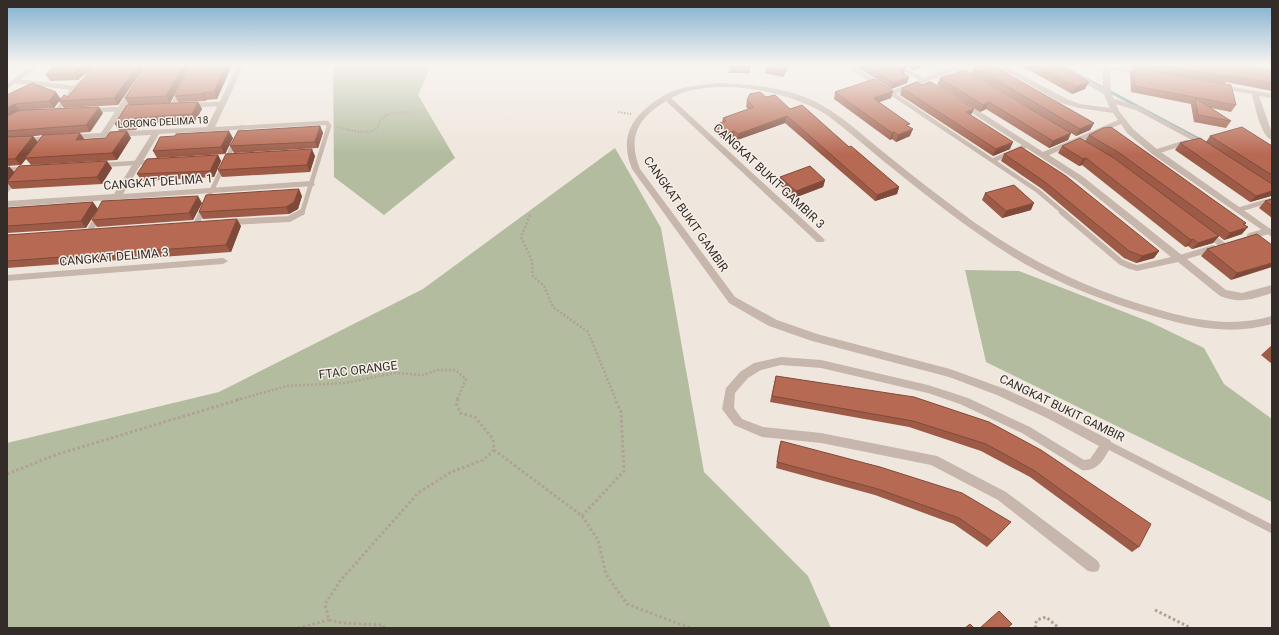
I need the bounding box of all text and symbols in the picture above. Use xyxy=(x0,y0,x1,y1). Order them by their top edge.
street label: LORONG DELIMA 18 xyxy=(117,114,209,130)
street label: CANGKAT BUKIT GAMBIR 3 xyxy=(710,121,828,231)
street label: CANGKAT BUKIT GAMBIR xyxy=(641,154,731,275)
street label: CANGKAT DELIMA 1 xyxy=(103,171,213,193)
street label: CANGKAT DELIMA 3 xyxy=(59,245,169,269)
street label: FTAC ORANGE xyxy=(318,358,398,382)
street label: CANGKAT BUKIT GAMBIR xyxy=(997,372,1127,445)

